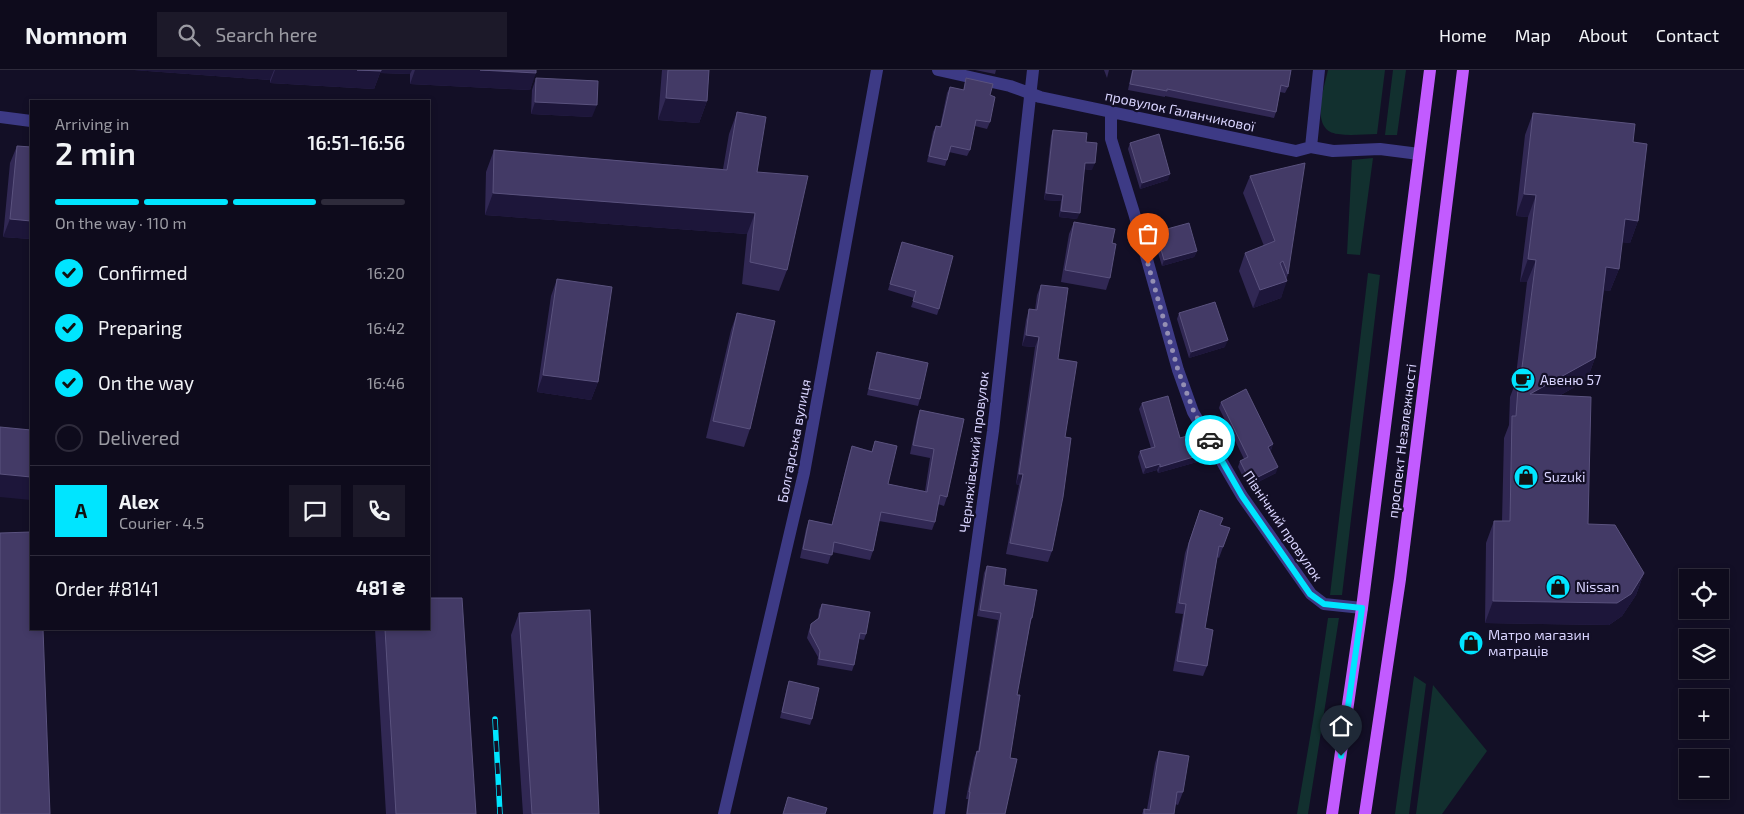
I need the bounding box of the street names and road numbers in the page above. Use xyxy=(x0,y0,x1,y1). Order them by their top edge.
street label: провулок Галанчикової xyxy=(1104,86,1257,135)
street label: проспект Незалежності xyxy=(1384,363,1419,519)
street label: Черняхівський провулок xyxy=(955,370,992,534)
street label: Болгарська вулиця xyxy=(773,378,814,504)
street label: Північний провулок xyxy=(1240,467,1327,585)

